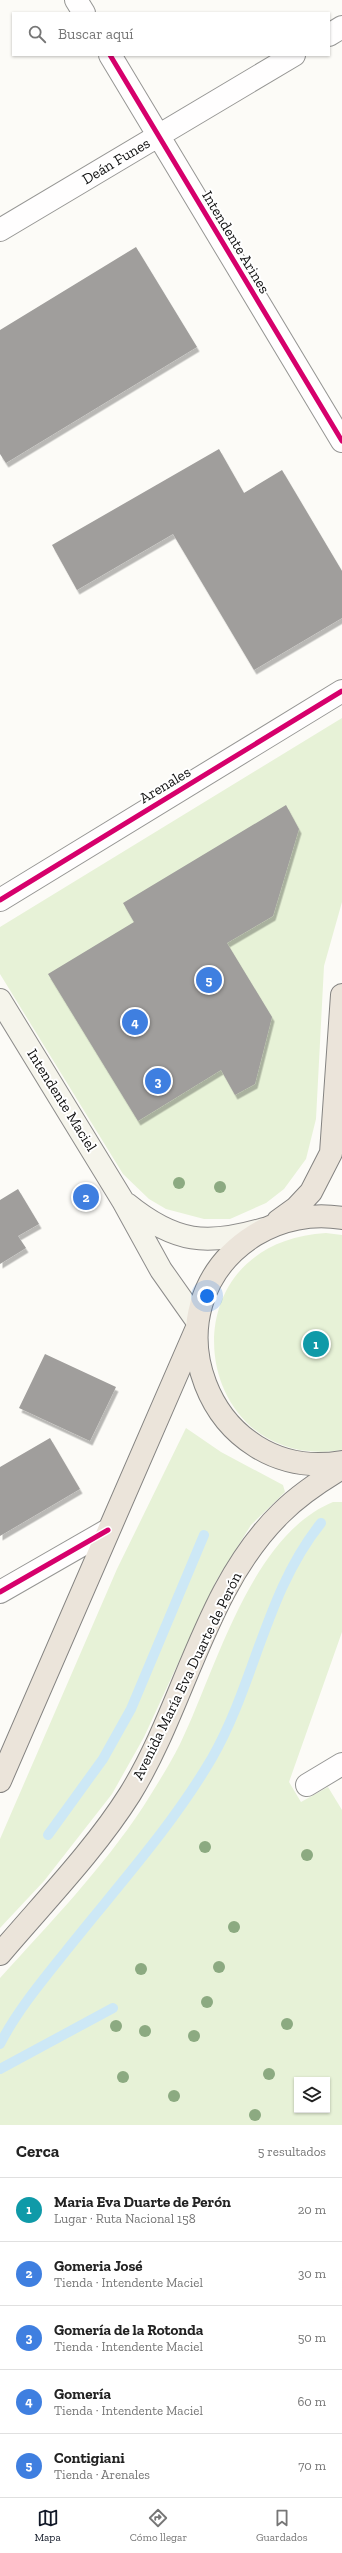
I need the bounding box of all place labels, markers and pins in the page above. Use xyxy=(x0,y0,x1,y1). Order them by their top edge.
pin: 5 xyxy=(196,965,222,995)
pin: 4 xyxy=(122,1007,148,1037)
pin: 3 xyxy=(145,1066,171,1096)
pin: 2 xyxy=(73,1182,99,1212)
pin: 1 xyxy=(303,1329,329,1359)

